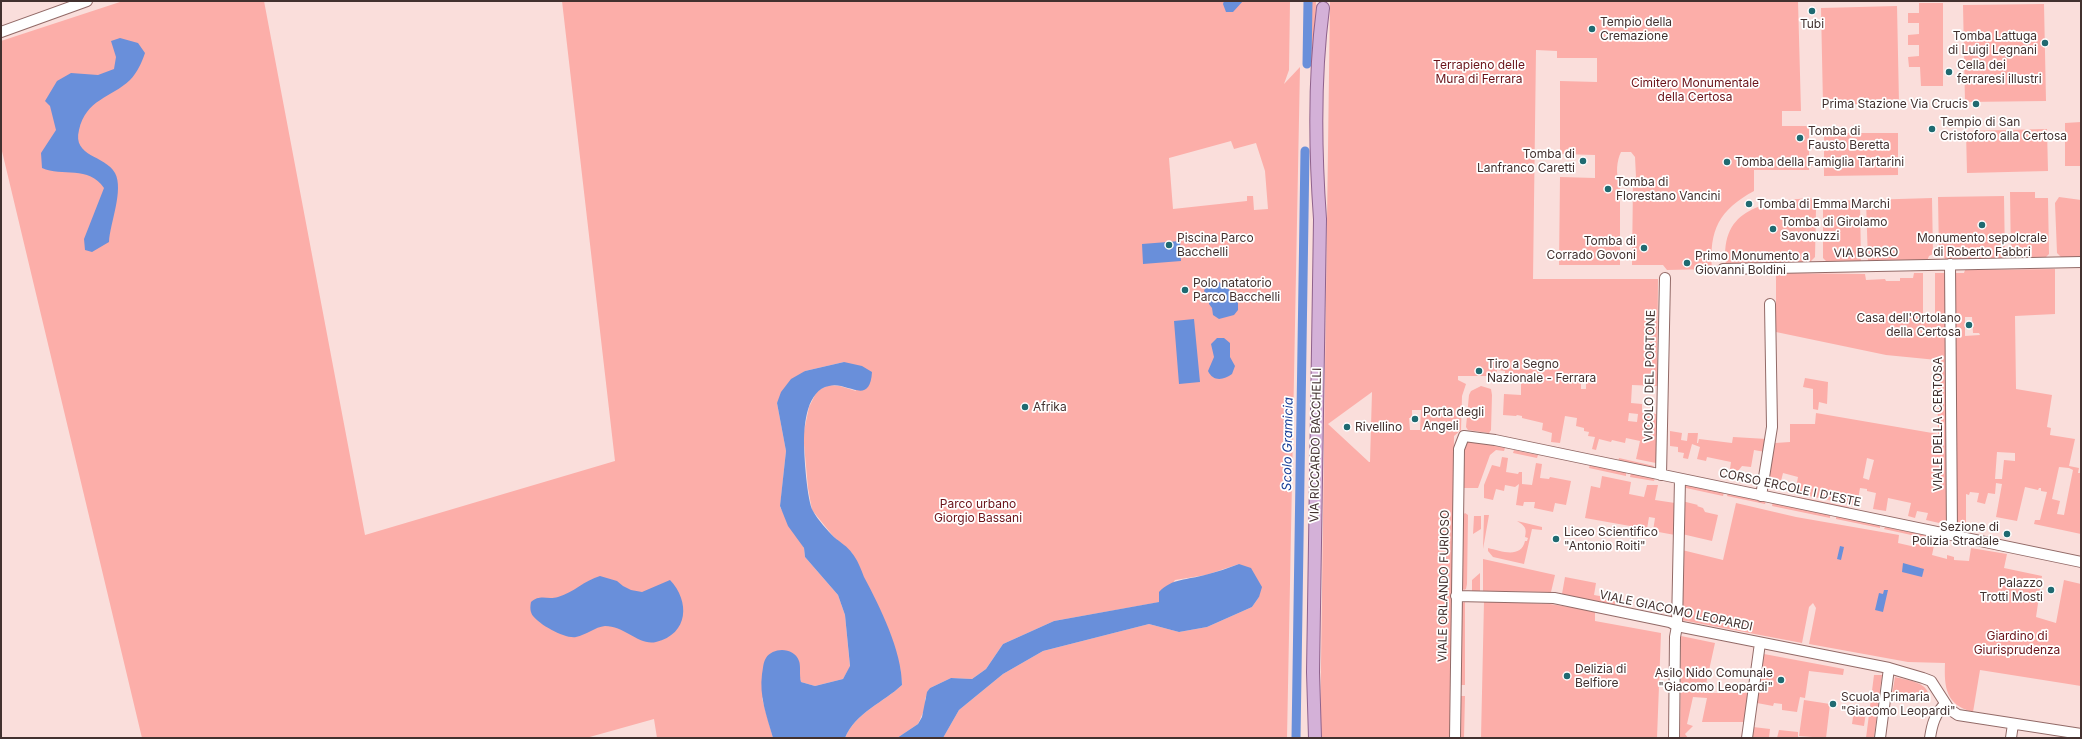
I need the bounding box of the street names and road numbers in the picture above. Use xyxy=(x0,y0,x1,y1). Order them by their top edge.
street label: VIA BORSO xyxy=(1833,245,1899,261)
street label: VICOLO DEL PORTONE xyxy=(1642,310,1658,442)
street label: VIALE DELLA CERTOSA xyxy=(1931,357,1945,491)
street label: VIA RICCARDO BACCHELLI xyxy=(1307,367,1325,523)
street label: CORSO ERCOLE I D'ESTE xyxy=(1718,466,1862,510)
street label: VIALE ORLANDO FURIOSO xyxy=(1435,510,1453,662)
street label: VIALE GIACOMO LEOPARDI xyxy=(1598,588,1754,634)

